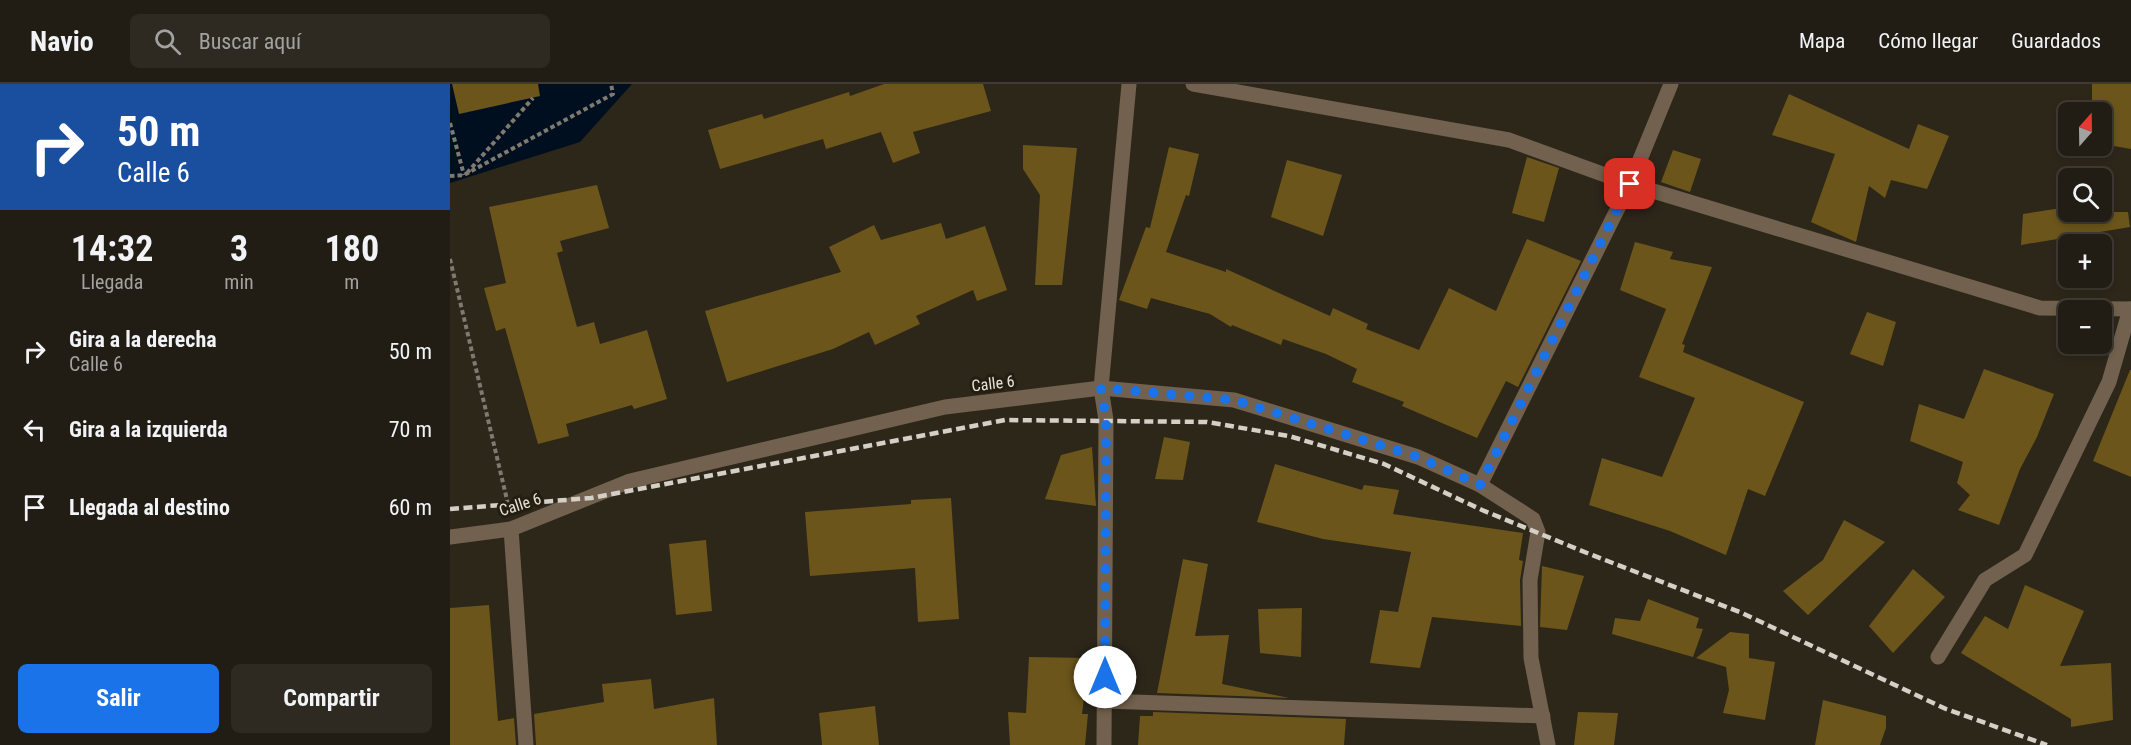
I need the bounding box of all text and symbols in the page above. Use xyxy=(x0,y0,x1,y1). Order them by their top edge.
search box xyxy=(130,14,550,68)
text: Navio xyxy=(30,25,94,58)
icon: search xyxy=(151,25,184,58)
text: Buscar aquí xyxy=(199,29,301,54)
text: Mapa xyxy=(1799,29,1845,53)
text: Cómo llegar xyxy=(1878,29,1978,53)
text: Guardados xyxy=(2011,29,2101,53)
north arrow xyxy=(2058,102,2112,156)
map controls xyxy=(2058,102,2112,354)
text: 50 m xyxy=(117,107,200,156)
icon: right xyxy=(18,108,96,186)
text: Calle 6 xyxy=(117,157,190,189)
pin xyxy=(1604,158,1655,209)
icon: arrive xyxy=(1613,167,1646,200)
button: search xyxy=(2058,168,2112,222)
text: 14:32 xyxy=(71,228,153,270)
text: 3 xyxy=(230,228,248,270)
text: 180 xyxy=(325,228,379,270)
button: + xyxy=(2058,234,2112,288)
text: Llegada xyxy=(81,270,143,294)
text: min xyxy=(224,270,254,294)
text: m xyxy=(344,270,359,294)
button: − xyxy=(2058,300,2112,354)
text: Gira a la derecha xyxy=(69,327,217,352)
icon: right xyxy=(18,335,51,368)
text: 50 m xyxy=(389,339,432,364)
text: Calle 6 xyxy=(69,352,123,376)
street label: Calle 6 xyxy=(970,371,1016,396)
icon: left xyxy=(18,413,51,446)
text: Gira a la izquierda xyxy=(69,417,228,442)
text: 70 m xyxy=(389,417,432,442)
street label: Calle 6 xyxy=(497,489,544,520)
icon: arrive xyxy=(18,491,51,524)
text: Llegada al destino xyxy=(69,495,230,520)
text: 60 m xyxy=(389,495,432,520)
position arrow xyxy=(1073,645,1137,709)
button: Salir xyxy=(18,664,219,733)
button: Compartir xyxy=(231,664,432,733)

